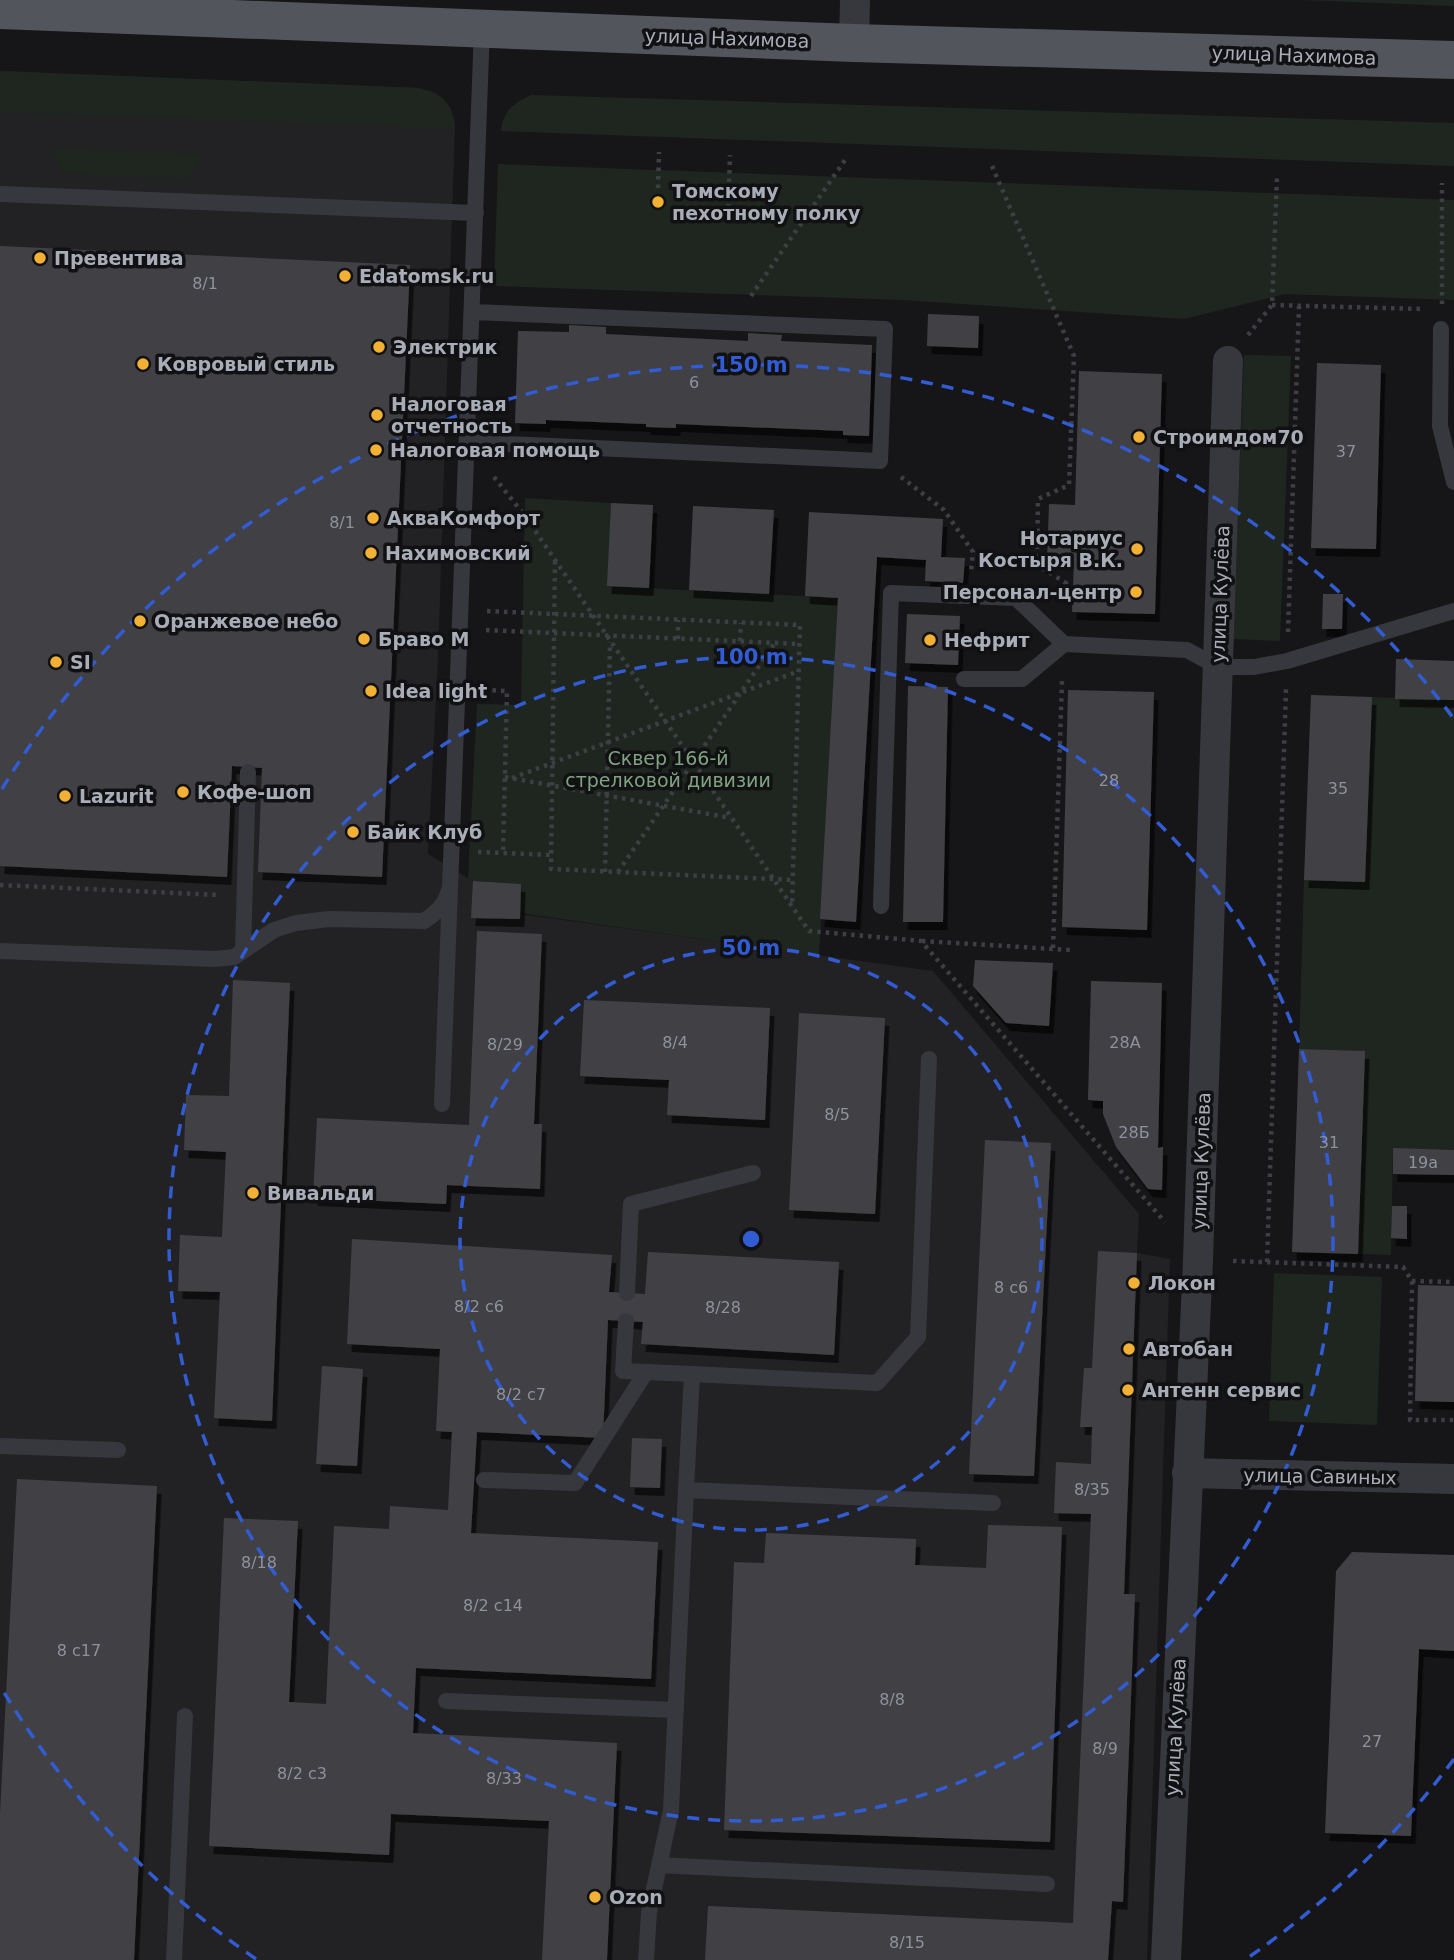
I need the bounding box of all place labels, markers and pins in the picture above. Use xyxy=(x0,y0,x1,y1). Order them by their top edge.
place label: Томскому пехотному полку xyxy=(672,180,861,224)
marker: Томскому пехотному полку xyxy=(650,194,666,210)
place label: Превентива xyxy=(54,247,184,269)
marker: Превентива xyxy=(32,250,48,266)
place label: Edatomsk.ru xyxy=(359,265,494,287)
marker: Edatomsk.ru xyxy=(337,268,353,284)
place label: Электрик xyxy=(393,336,498,358)
marker: Электрик xyxy=(371,339,387,355)
place label: Ковровый стиль xyxy=(157,353,335,375)
marker: Ковровый стиль xyxy=(135,356,151,372)
place label: Налоговая отчетность xyxy=(391,393,512,437)
marker: Налоговая отчетность xyxy=(369,407,385,423)
place label: Строимдом70 xyxy=(1153,426,1304,448)
marker: Строимдом70 xyxy=(1131,429,1147,445)
place label: Налоговая помощь xyxy=(390,439,600,461)
marker: Налоговая помощь xyxy=(368,442,384,458)
place label: АкваКомфорт xyxy=(387,507,540,529)
marker: АкваКомфорт xyxy=(365,510,381,526)
place label: Нотариус Костыря В.К. xyxy=(978,527,1123,571)
marker: Нотариус Костыря В.К. xyxy=(1129,541,1145,557)
place label: Нахимовский xyxy=(385,542,531,564)
marker: Нахимовский xyxy=(363,545,379,561)
place label: Персонал-центр xyxy=(943,581,1122,603)
marker: Персонал-центр xyxy=(1128,584,1144,600)
place label: Оранжевое небо xyxy=(154,610,338,632)
marker: Оранжевое небо xyxy=(132,613,148,629)
place label: Браво М xyxy=(378,628,470,650)
place label: Нефрит xyxy=(944,629,1030,651)
marker: Браво М xyxy=(356,631,372,647)
marker: Нефрит xyxy=(922,632,938,648)
place label: SI xyxy=(70,651,91,673)
marker: SI xyxy=(48,654,64,670)
place label: Idea light xyxy=(385,680,487,702)
marker: Idea light xyxy=(363,683,379,699)
place label: Кофе-шоп xyxy=(197,781,312,803)
marker: Кофе-шоп xyxy=(175,784,191,800)
place label: Lazurit xyxy=(79,785,153,807)
marker: Lazurit xyxy=(57,788,73,804)
place label: Байк Клуб xyxy=(367,821,482,843)
marker: Байк Клуб xyxy=(345,824,361,840)
place label: Вивальди xyxy=(267,1182,374,1204)
marker: Вивальди xyxy=(245,1185,261,1201)
centre of rings xyxy=(739,1227,763,1251)
place label: Локон xyxy=(1148,1272,1216,1294)
marker: Локон xyxy=(1126,1275,1142,1291)
place label: Автобан xyxy=(1143,1338,1233,1360)
marker: Автобан xyxy=(1121,1341,1137,1357)
place label: Антенн сервис xyxy=(1142,1379,1301,1401)
marker: Антенн сервис xyxy=(1120,1382,1136,1398)
place label: Ozon xyxy=(609,1886,663,1908)
marker: Ozon xyxy=(587,1889,603,1905)

